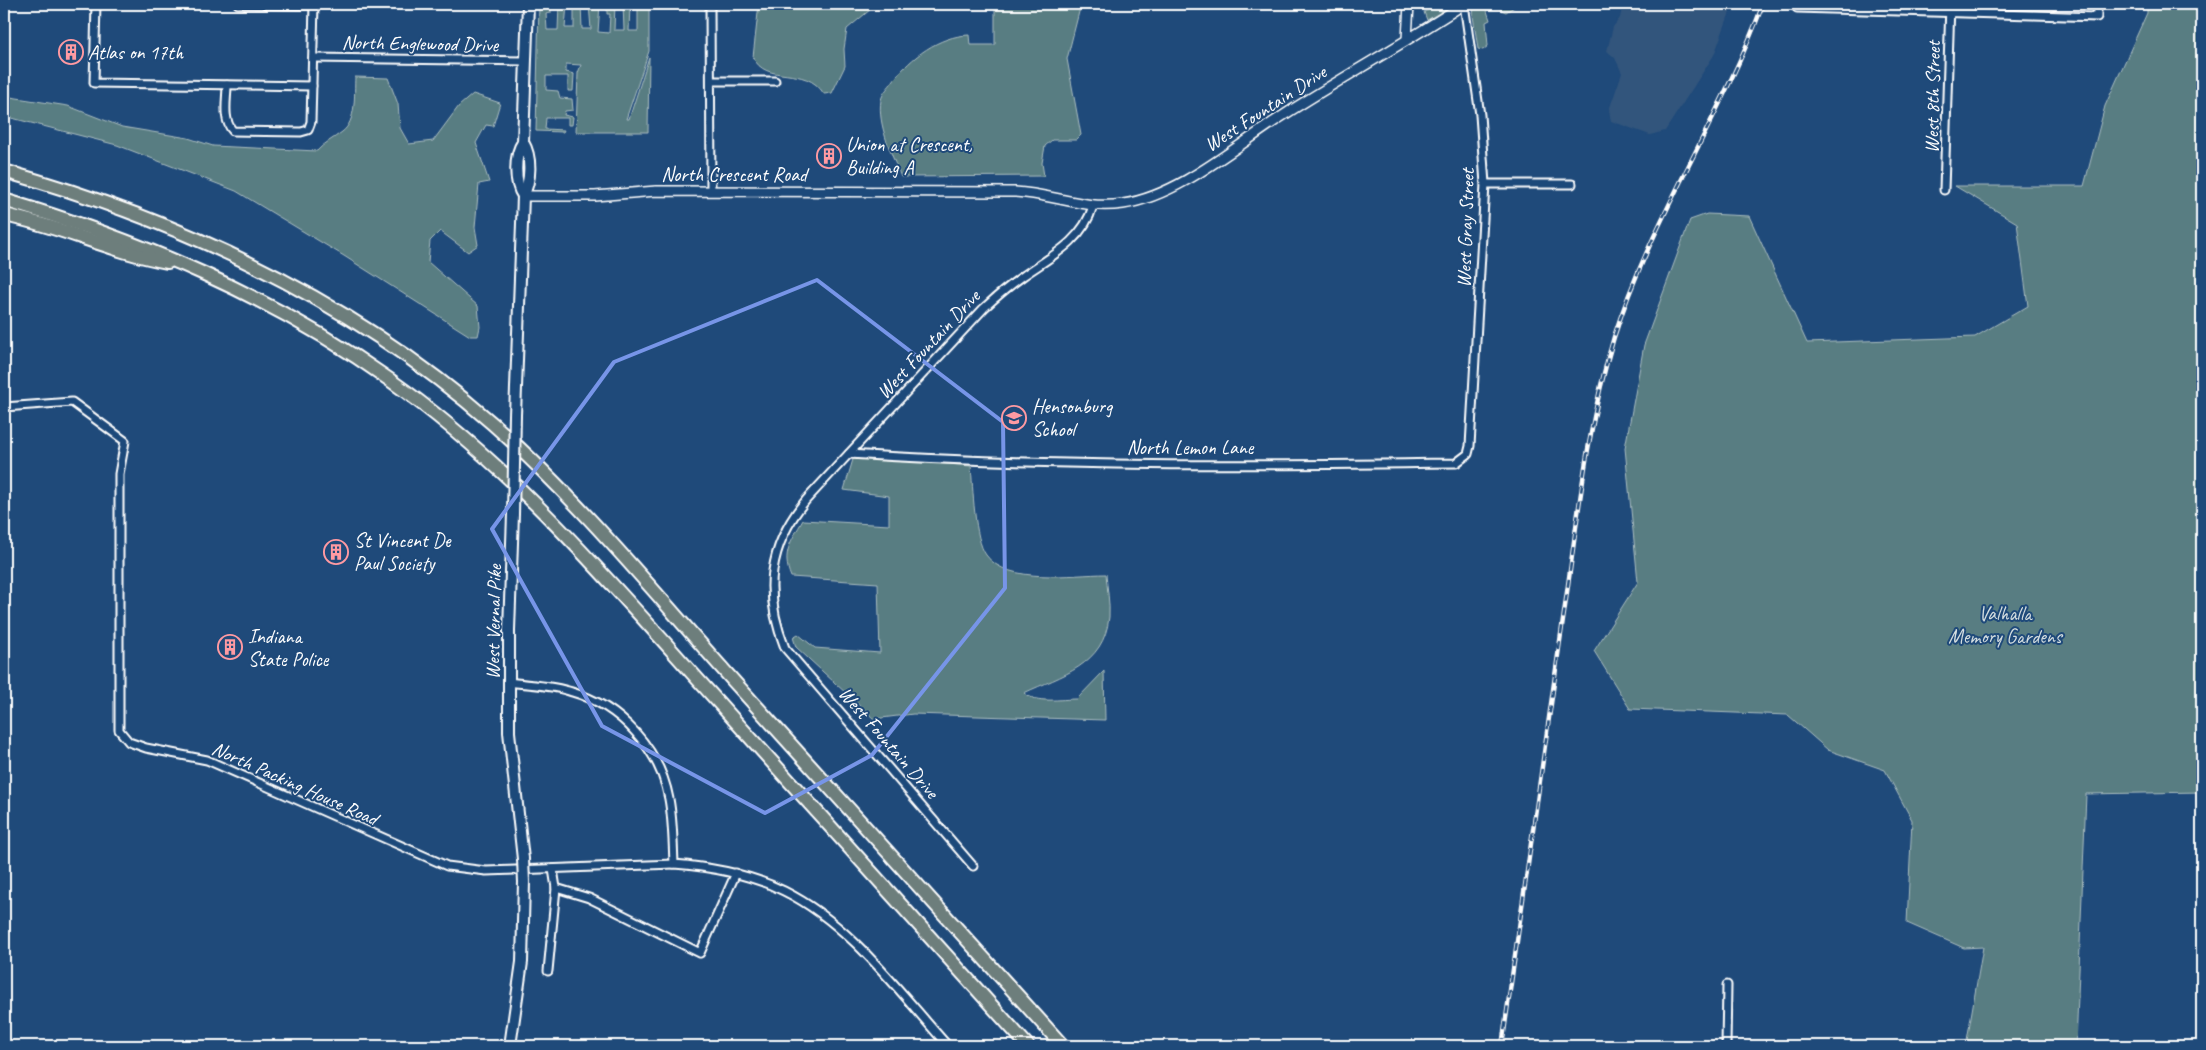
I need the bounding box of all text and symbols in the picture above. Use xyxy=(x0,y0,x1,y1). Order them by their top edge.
street label: North Englewood Drive xyxy=(342,30,500,57)
street label: West 8th Street xyxy=(1919,38,1946,153)
building icon: Atlas on 17th xyxy=(58,39,84,65)
place label: Atlas on 17th xyxy=(88,40,184,65)
street label: West Fountain Drive xyxy=(1200,59,1332,157)
place label: Union at Crescent, Building A xyxy=(846,132,972,180)
building icon: Union at Crescent, Building A xyxy=(816,143,842,169)
street label: North Crescent Road xyxy=(661,162,810,187)
street label: West Gray Street xyxy=(1451,166,1480,288)
street label: West Fountain Drive xyxy=(871,283,986,404)
place label: Hensonburg School xyxy=(1032,394,1114,442)
school or university icon: Hensonburg School xyxy=(1001,405,1027,431)
street label: North Lemon Lane xyxy=(1127,435,1255,460)
place label: St Vincent De Paul Society xyxy=(354,528,452,576)
building icon: St Vincent De Paul Society xyxy=(323,539,349,565)
street label: West Vernal Pike xyxy=(480,563,507,680)
park label: Valhalla Memory Gardens xyxy=(1948,601,2064,649)
place label: Indiana State Police xyxy=(248,624,330,672)
building icon: Indiana State Police xyxy=(217,634,243,660)
street label: West Fountain Drive xyxy=(833,681,945,805)
street label: North Packing House Road xyxy=(208,736,384,833)

